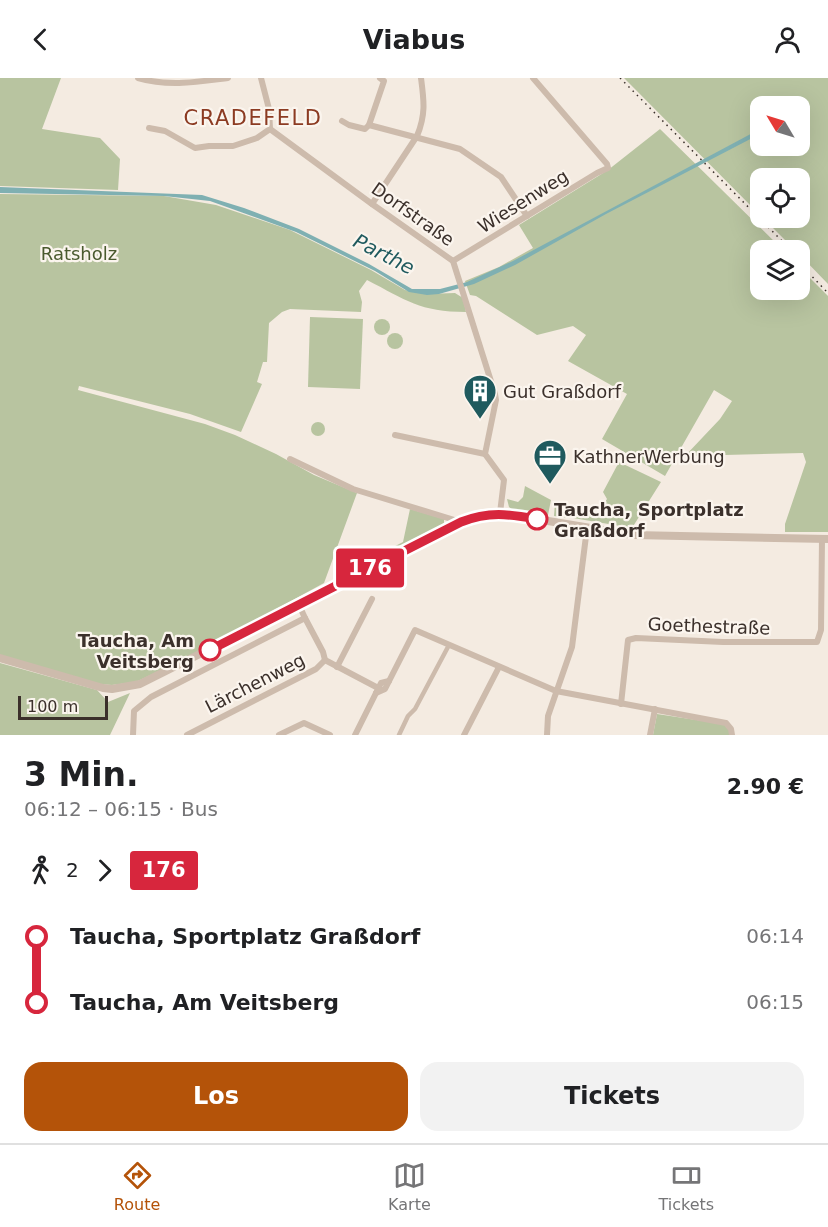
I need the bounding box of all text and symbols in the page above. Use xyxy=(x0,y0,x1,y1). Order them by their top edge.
icon: back xyxy=(24,23,57,56)
icon: person xyxy=(771,23,804,56)
text: Viabus xyxy=(363,24,465,55)
north arrow xyxy=(750,96,810,156)
map controls xyxy=(750,96,810,300)
district label: CRADEFELD xyxy=(184,106,322,130)
street label: Wiesenweg xyxy=(474,165,572,237)
button: locate xyxy=(750,168,810,228)
street label: Dorfstraße xyxy=(368,178,458,250)
water label: Parthe xyxy=(349,228,419,280)
button: layers xyxy=(750,240,810,300)
park label: Ratsholz xyxy=(41,243,117,264)
building icon: Gut Graßdorf xyxy=(462,373,498,420)
place label: Gut Graßdorf xyxy=(503,381,622,402)
office icon: KathnerWerbung xyxy=(532,438,568,485)
place label: KathnerWerbung xyxy=(573,446,725,467)
place label: Taucha, Sportplatz Graßdorf xyxy=(554,499,744,541)
marker: Taucha, Sportplatz Graßdorf xyxy=(526,508,548,530)
line badge: 176 xyxy=(336,548,404,588)
text: 176 xyxy=(348,556,392,580)
street label: Goethestraße xyxy=(647,613,771,639)
place label: Taucha, Am Veitsberg xyxy=(78,630,194,672)
marker: Taucha, Am Veitsberg xyxy=(199,639,221,661)
street label: Lärchenweg xyxy=(202,649,308,717)
scale bar xyxy=(18,693,108,720)
text: 100 m xyxy=(27,697,78,716)
text: 3 Min. xyxy=(24,755,139,794)
text: 2.90 € xyxy=(727,774,804,799)
text: 06:12 – 06:15 · Bus xyxy=(24,797,218,821)
icon: walk xyxy=(24,854,57,887)
icon: forward xyxy=(88,854,121,887)
text: 2 xyxy=(66,858,79,882)
text: 176 xyxy=(142,858,186,882)
text: Taucha, Sportplatz Graßdorf xyxy=(70,924,420,949)
text: 06:14 xyxy=(746,924,804,948)
text: Taucha, Am Veitsberg xyxy=(70,990,339,1015)
text: 06:15 xyxy=(746,990,804,1014)
button: Los xyxy=(24,1062,408,1131)
button: Tickets xyxy=(420,1062,804,1131)
tab: Route xyxy=(114,1159,160,1214)
tab: Karte xyxy=(388,1159,431,1214)
tab: Tickets xyxy=(658,1159,714,1214)

